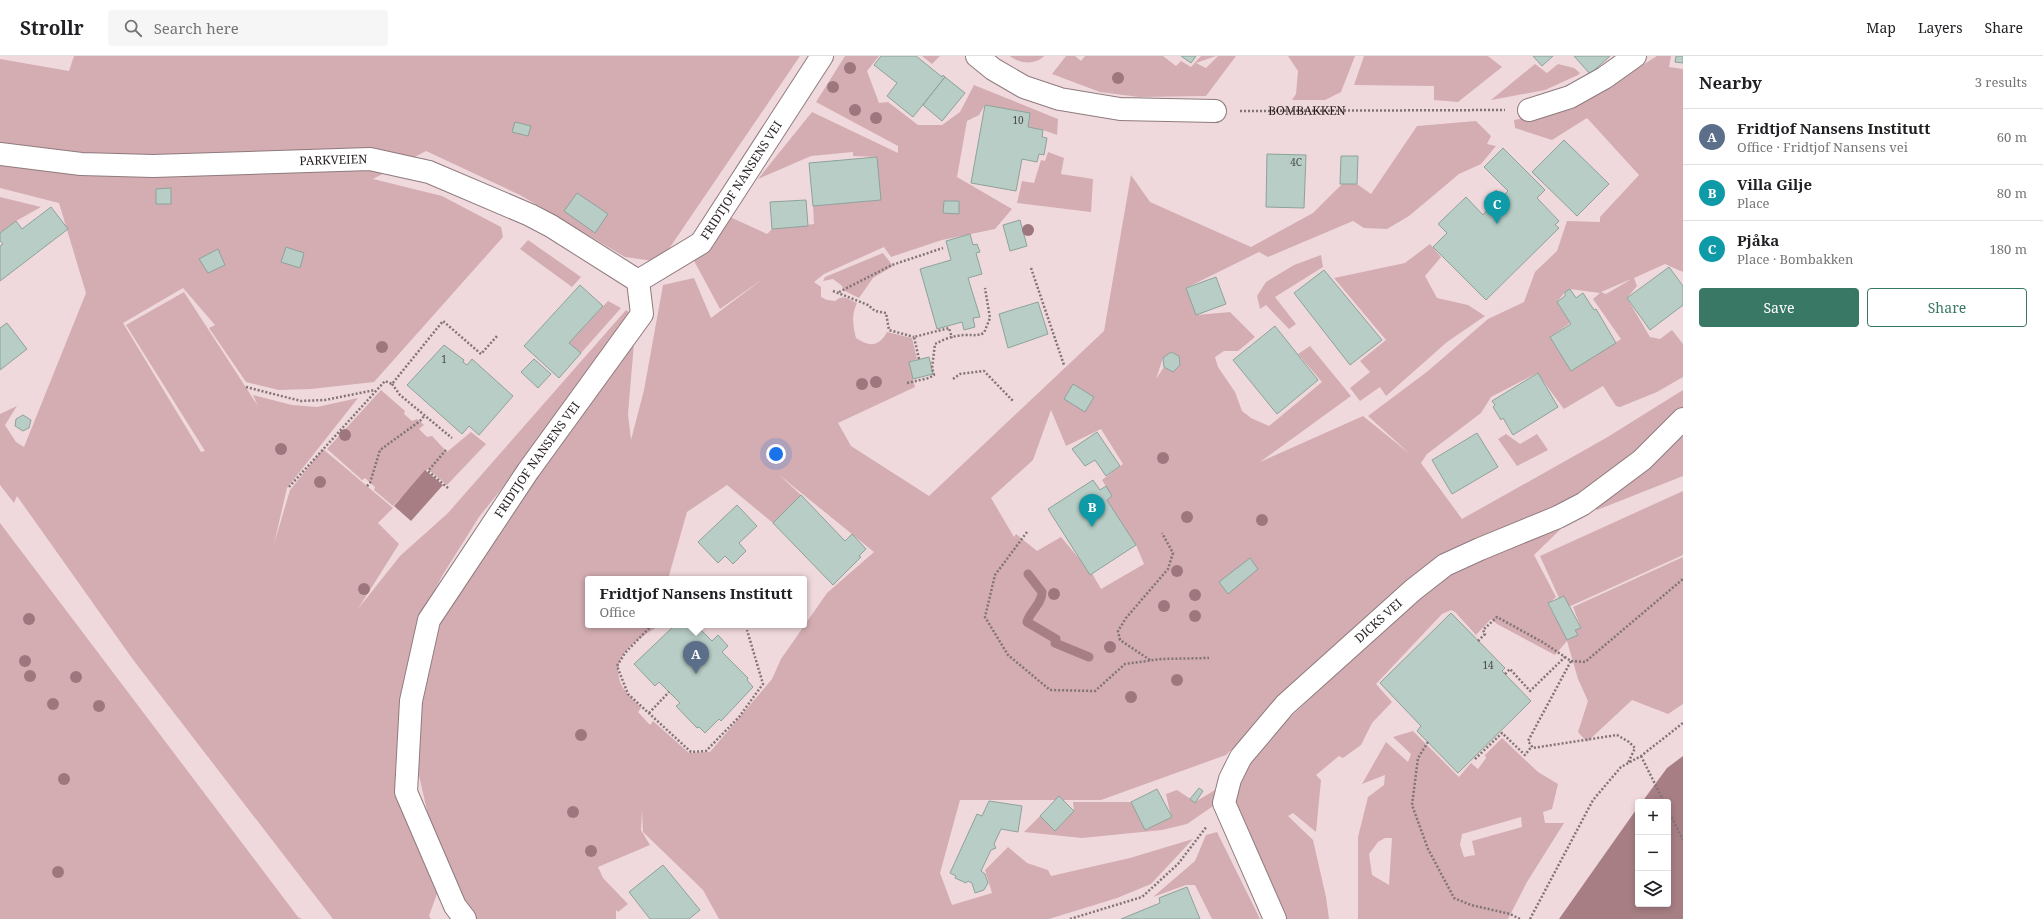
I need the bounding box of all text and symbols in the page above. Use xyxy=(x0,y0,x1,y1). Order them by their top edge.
search box xyxy=(108,10,388,46)
text: Strollr xyxy=(20,15,84,41)
icon: search xyxy=(122,17,144,39)
text: Search here xyxy=(154,18,239,38)
text: Map xyxy=(1866,18,1896,37)
text: Layers xyxy=(1918,18,1963,37)
text: Share xyxy=(1985,18,2023,37)
text: Nearby xyxy=(1699,71,1762,94)
text: 3 results xyxy=(1975,73,2027,91)
street label: BOMBAKKEN xyxy=(1268,102,1346,119)
house number: 10 xyxy=(1012,113,1024,127)
street label: FRIDTJOF NANSENS VEI xyxy=(696,118,786,243)
text: Fridtjof Nansens Institutt xyxy=(1737,118,1930,138)
text: A xyxy=(1707,128,1717,146)
text: 60 m xyxy=(1997,128,2027,146)
text: Office · Fridtjof Nansens vei xyxy=(1737,138,1908,156)
street label: PARKVEIEN xyxy=(299,150,368,169)
house number: 4C xyxy=(1290,155,1302,169)
text: Villa Gilje xyxy=(1737,174,1812,194)
text: B xyxy=(1708,184,1716,202)
text: 80 m xyxy=(1997,184,2027,202)
pin: C xyxy=(1484,191,1510,224)
text: Place xyxy=(1737,194,1770,212)
text: Pjåka xyxy=(1737,230,1779,250)
text: C xyxy=(1708,240,1716,258)
text: 180 m xyxy=(1990,240,2027,258)
text: Place · Bombakken xyxy=(1737,250,1853,268)
button: Save xyxy=(1699,288,1859,327)
button: Share xyxy=(1867,288,2027,327)
house number: 1 xyxy=(441,352,447,366)
street label: FRIDTJOF NANSENS VEI xyxy=(490,398,584,521)
your location xyxy=(766,444,786,464)
pin: B xyxy=(1079,494,1105,527)
popup xyxy=(585,576,807,628)
text: Fridtjof Nansens Institutt xyxy=(599,583,793,603)
street label: DICKS VEI xyxy=(1351,595,1406,646)
text: Office xyxy=(599,603,635,621)
pin: A xyxy=(683,641,709,674)
house number: 14 xyxy=(1482,658,1494,672)
map controls xyxy=(1635,799,1671,907)
button: + xyxy=(1635,799,1671,835)
button: − xyxy=(1635,835,1671,871)
button: layers xyxy=(1635,871,1671,907)

